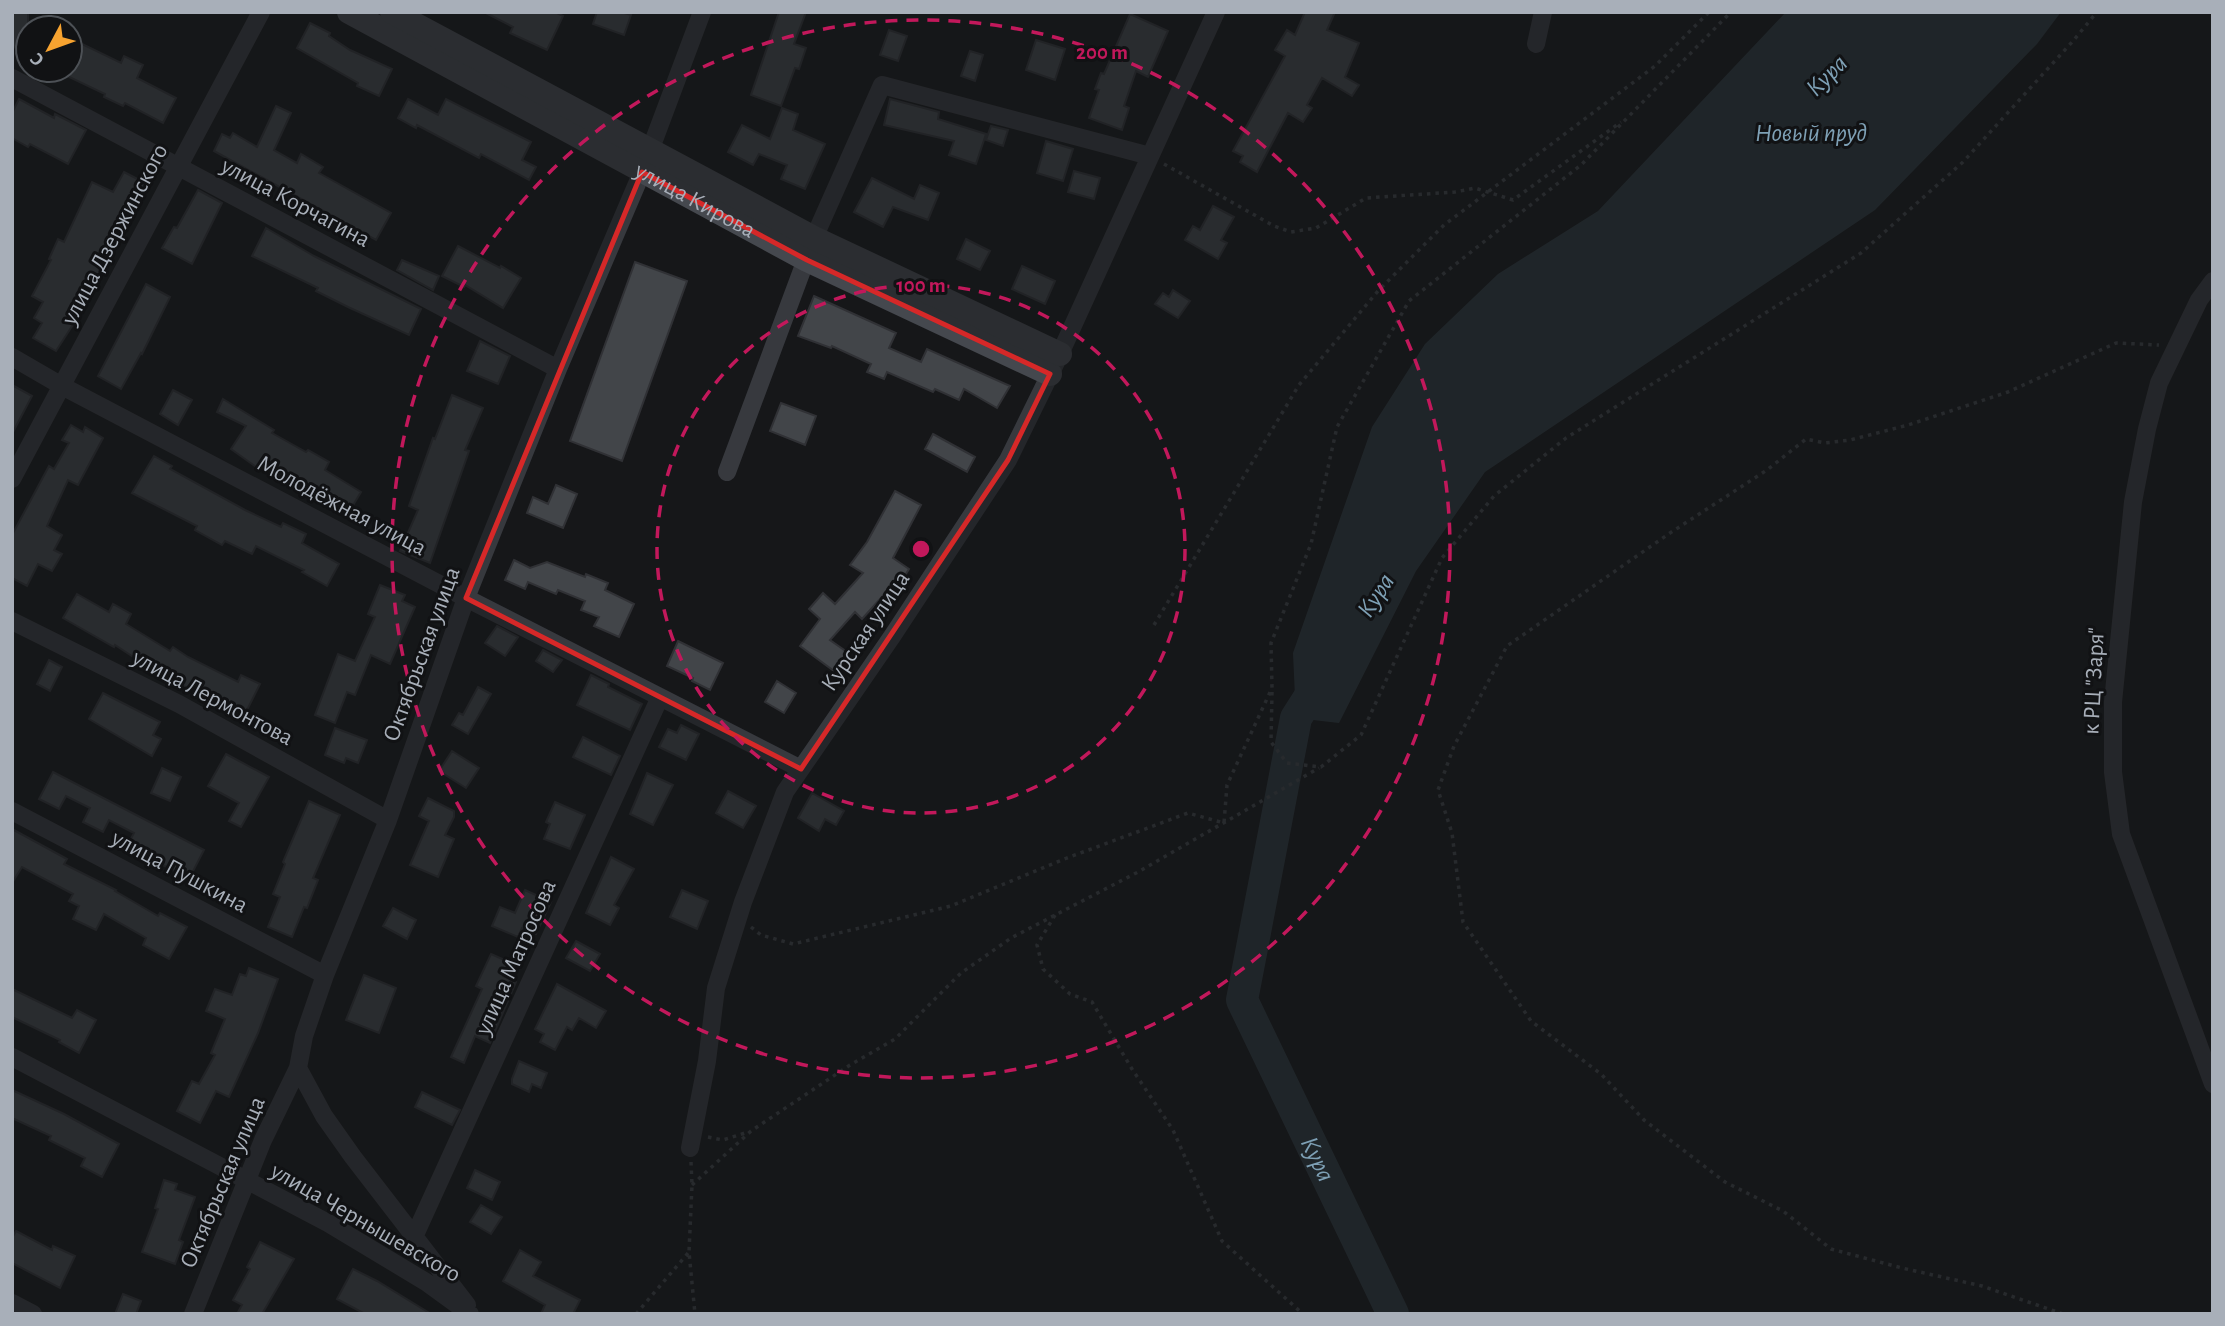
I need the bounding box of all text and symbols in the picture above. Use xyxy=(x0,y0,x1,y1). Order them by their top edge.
north arrow xyxy=(14,14,84,84)
text: 200 m xyxy=(1076,42,1128,63)
text: С xyxy=(27,49,48,69)
water label: Кура xyxy=(1801,50,1852,101)
water label: Новый пруд xyxy=(1755,120,1867,146)
street label: улица Дзержинского xyxy=(57,140,173,330)
street label: улица Корчагина xyxy=(216,153,374,252)
street label: улица Кирова xyxy=(630,158,759,243)
text: 100 m xyxy=(896,275,946,296)
street label: Молодёжная улица xyxy=(253,451,430,561)
centre of rings xyxy=(909,537,933,561)
street label: Октябрьская улица xyxy=(379,564,465,745)
street label: Курская улица xyxy=(817,567,915,696)
water label: Кура xyxy=(1352,569,1399,622)
street label: к РЦ "Заря" xyxy=(2079,627,2109,735)
street label: улица Лермонтова xyxy=(127,645,297,750)
street label: улица Пушкина xyxy=(107,825,252,918)
street label: улица Матросова xyxy=(471,876,561,1039)
street label: Октябрьская улица xyxy=(176,1093,270,1272)
water label: Кура xyxy=(1296,1133,1339,1186)
street label: улица Чернышевского xyxy=(266,1158,465,1287)

